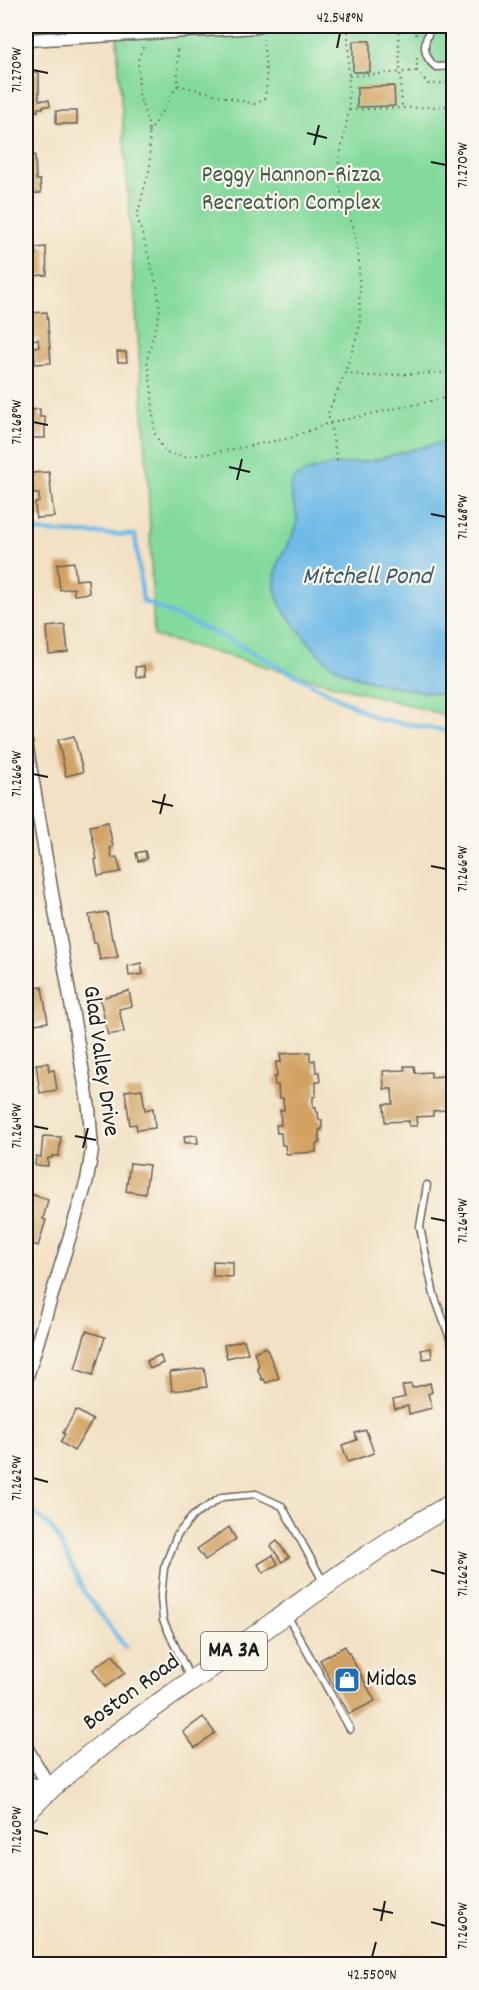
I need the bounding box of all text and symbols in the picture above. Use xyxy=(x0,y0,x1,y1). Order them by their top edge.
text: 42.548°N xyxy=(317,8,363,30)
text: 71.270°W xyxy=(7,47,29,93)
text: 71.270°W xyxy=(453,142,475,188)
park label: Peggy Hannon-Rizza Recreation Complex xyxy=(202,159,381,221)
text: 71.268°W xyxy=(7,399,29,444)
text: 71.268°W xyxy=(453,494,475,539)
water label: Mitchell Pond xyxy=(302,559,434,596)
text: 71.266°W xyxy=(7,751,29,797)
text: 71.266°W xyxy=(453,846,475,892)
street label: Glad Valley Drive xyxy=(73,983,127,1139)
text: 71.264°W xyxy=(7,1103,29,1149)
text: 71.264°W xyxy=(453,1198,475,1244)
text: 71.262°W xyxy=(7,1455,29,1501)
text: 71.262°W xyxy=(453,1551,475,1597)
road number: MA 3A xyxy=(201,1632,267,1670)
street label: Boston Road xyxy=(76,1646,188,1740)
place label: Midas xyxy=(366,1663,417,1697)
shop icon: Midas xyxy=(332,1665,362,1695)
text: 71.260°W xyxy=(7,1806,29,1854)
text: 71.260°W xyxy=(453,1902,475,1950)
text: 42.550°N xyxy=(347,1965,397,1987)

